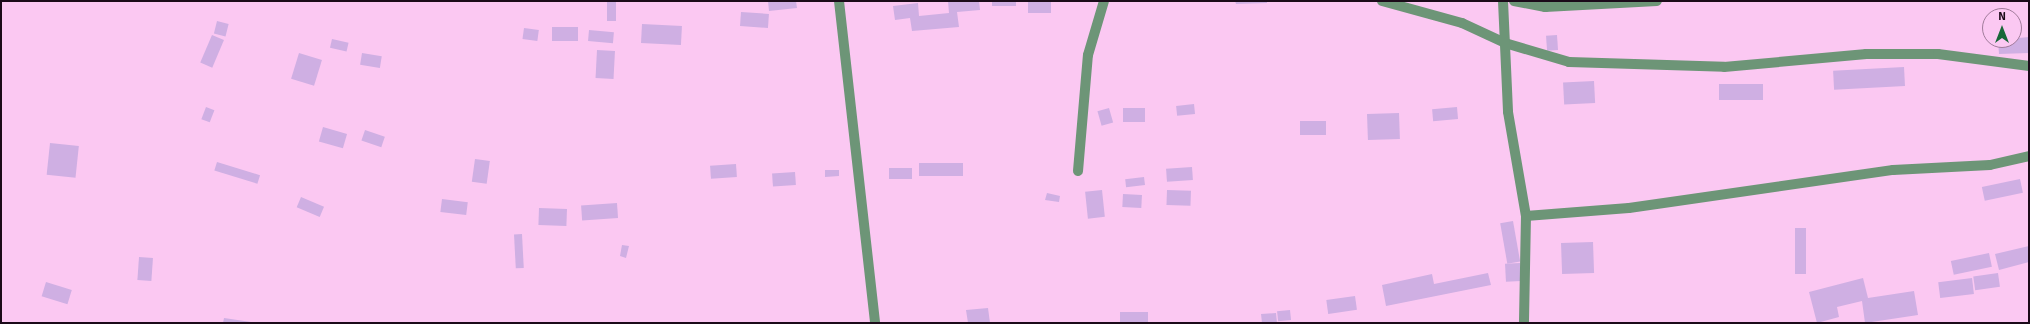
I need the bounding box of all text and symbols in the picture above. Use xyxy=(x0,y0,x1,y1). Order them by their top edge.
north arrow xyxy=(1982,8,2022,48)
text: N xyxy=(1998,10,2006,23)

